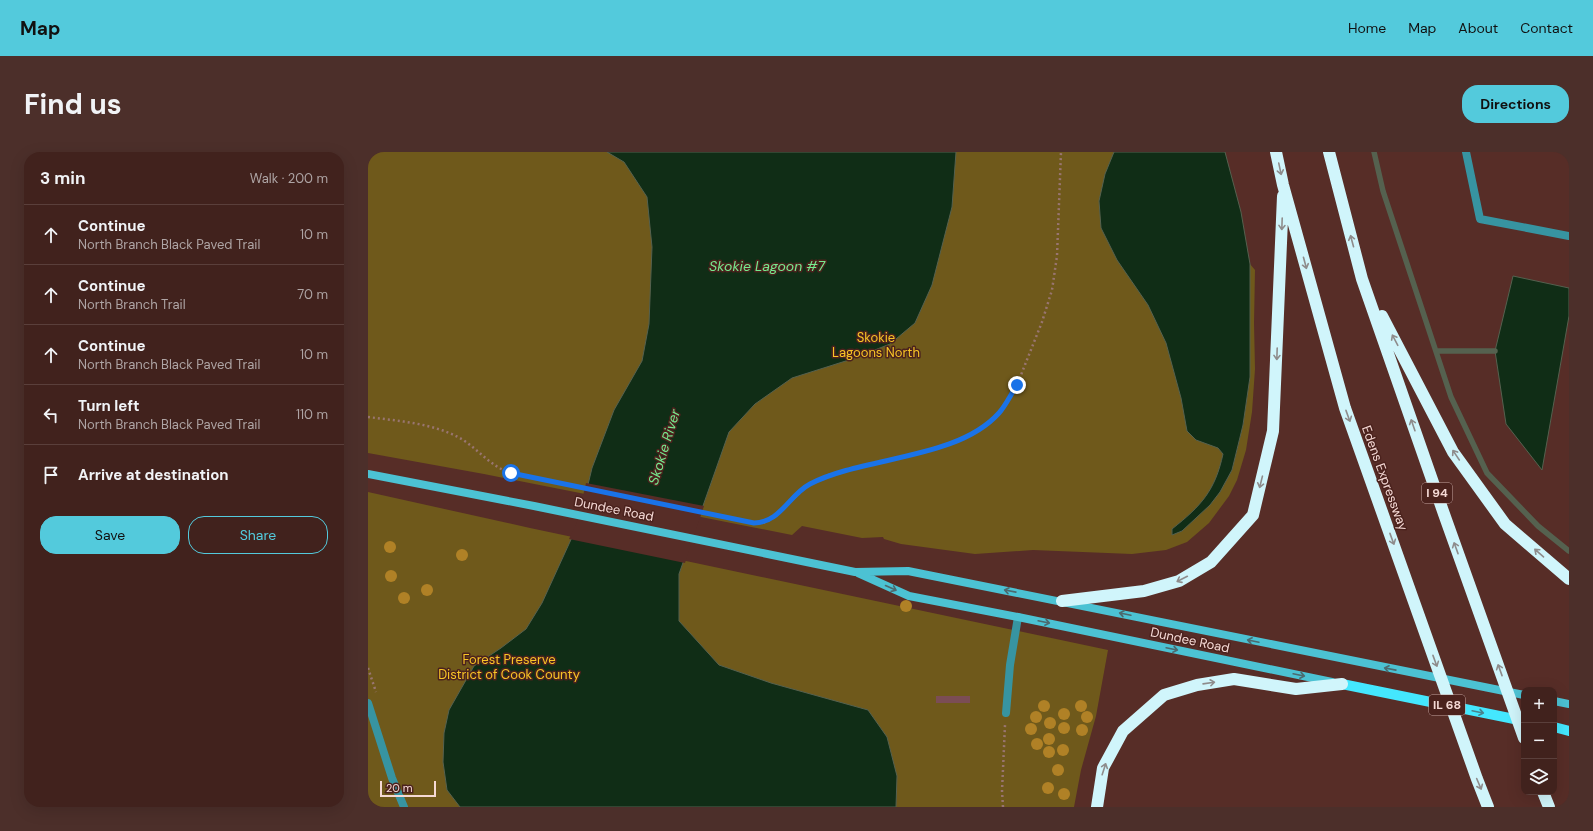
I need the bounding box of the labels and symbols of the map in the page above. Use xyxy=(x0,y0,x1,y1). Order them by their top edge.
one-way arrow xyxy=(1276,162,1284,175)
one-way arrow xyxy=(1278,217,1286,230)
one-way arrow xyxy=(1348,235,1356,248)
water label: Skokie Lagoon #7 xyxy=(709,257,826,275)
one-way arrow xyxy=(1302,257,1309,270)
park label: Skokie Lagoons North xyxy=(832,329,920,361)
one-way arrow xyxy=(1390,334,1398,346)
one-way arrow xyxy=(1273,347,1280,360)
route end xyxy=(1008,376,1026,394)
water label: Skokie River xyxy=(644,406,684,487)
one-way arrow xyxy=(1345,410,1352,423)
one-way arrow xyxy=(1409,419,1416,432)
street label: Edens Expressway xyxy=(1358,423,1412,533)
one-way arrow xyxy=(1452,450,1460,461)
route start xyxy=(502,464,520,482)
one-way arrow xyxy=(1257,476,1264,489)
road number: I 94 xyxy=(1422,483,1452,503)
street label: Dundee Road xyxy=(573,493,655,525)
one-way arrow xyxy=(1388,532,1396,544)
one-way arrow xyxy=(1452,542,1459,555)
one-way arrow xyxy=(1534,549,1545,558)
one-way arrow xyxy=(1176,575,1188,583)
one-way arrow xyxy=(884,585,896,592)
one-way arrow xyxy=(1004,587,1017,595)
one-way arrow xyxy=(1119,610,1132,618)
one-way arrow xyxy=(1038,619,1051,627)
street label: Dundee Road xyxy=(1149,623,1231,657)
one-way arrow xyxy=(1246,636,1259,644)
one-way arrow xyxy=(1165,645,1178,653)
park label: Forest Preserve District of Cook County xyxy=(438,651,580,683)
one-way arrow xyxy=(1432,655,1439,668)
one-way arrow xyxy=(1383,664,1396,672)
one-way arrow xyxy=(1495,665,1503,677)
one-way arrow xyxy=(1292,672,1305,680)
one-way arrow xyxy=(1202,679,1215,687)
road number: IL 68 xyxy=(1429,695,1465,715)
one-way arrow xyxy=(1471,708,1484,716)
one-way arrow xyxy=(1101,762,1108,775)
one-way arrow xyxy=(1476,777,1483,789)
scale bar xyxy=(380,779,436,798)

